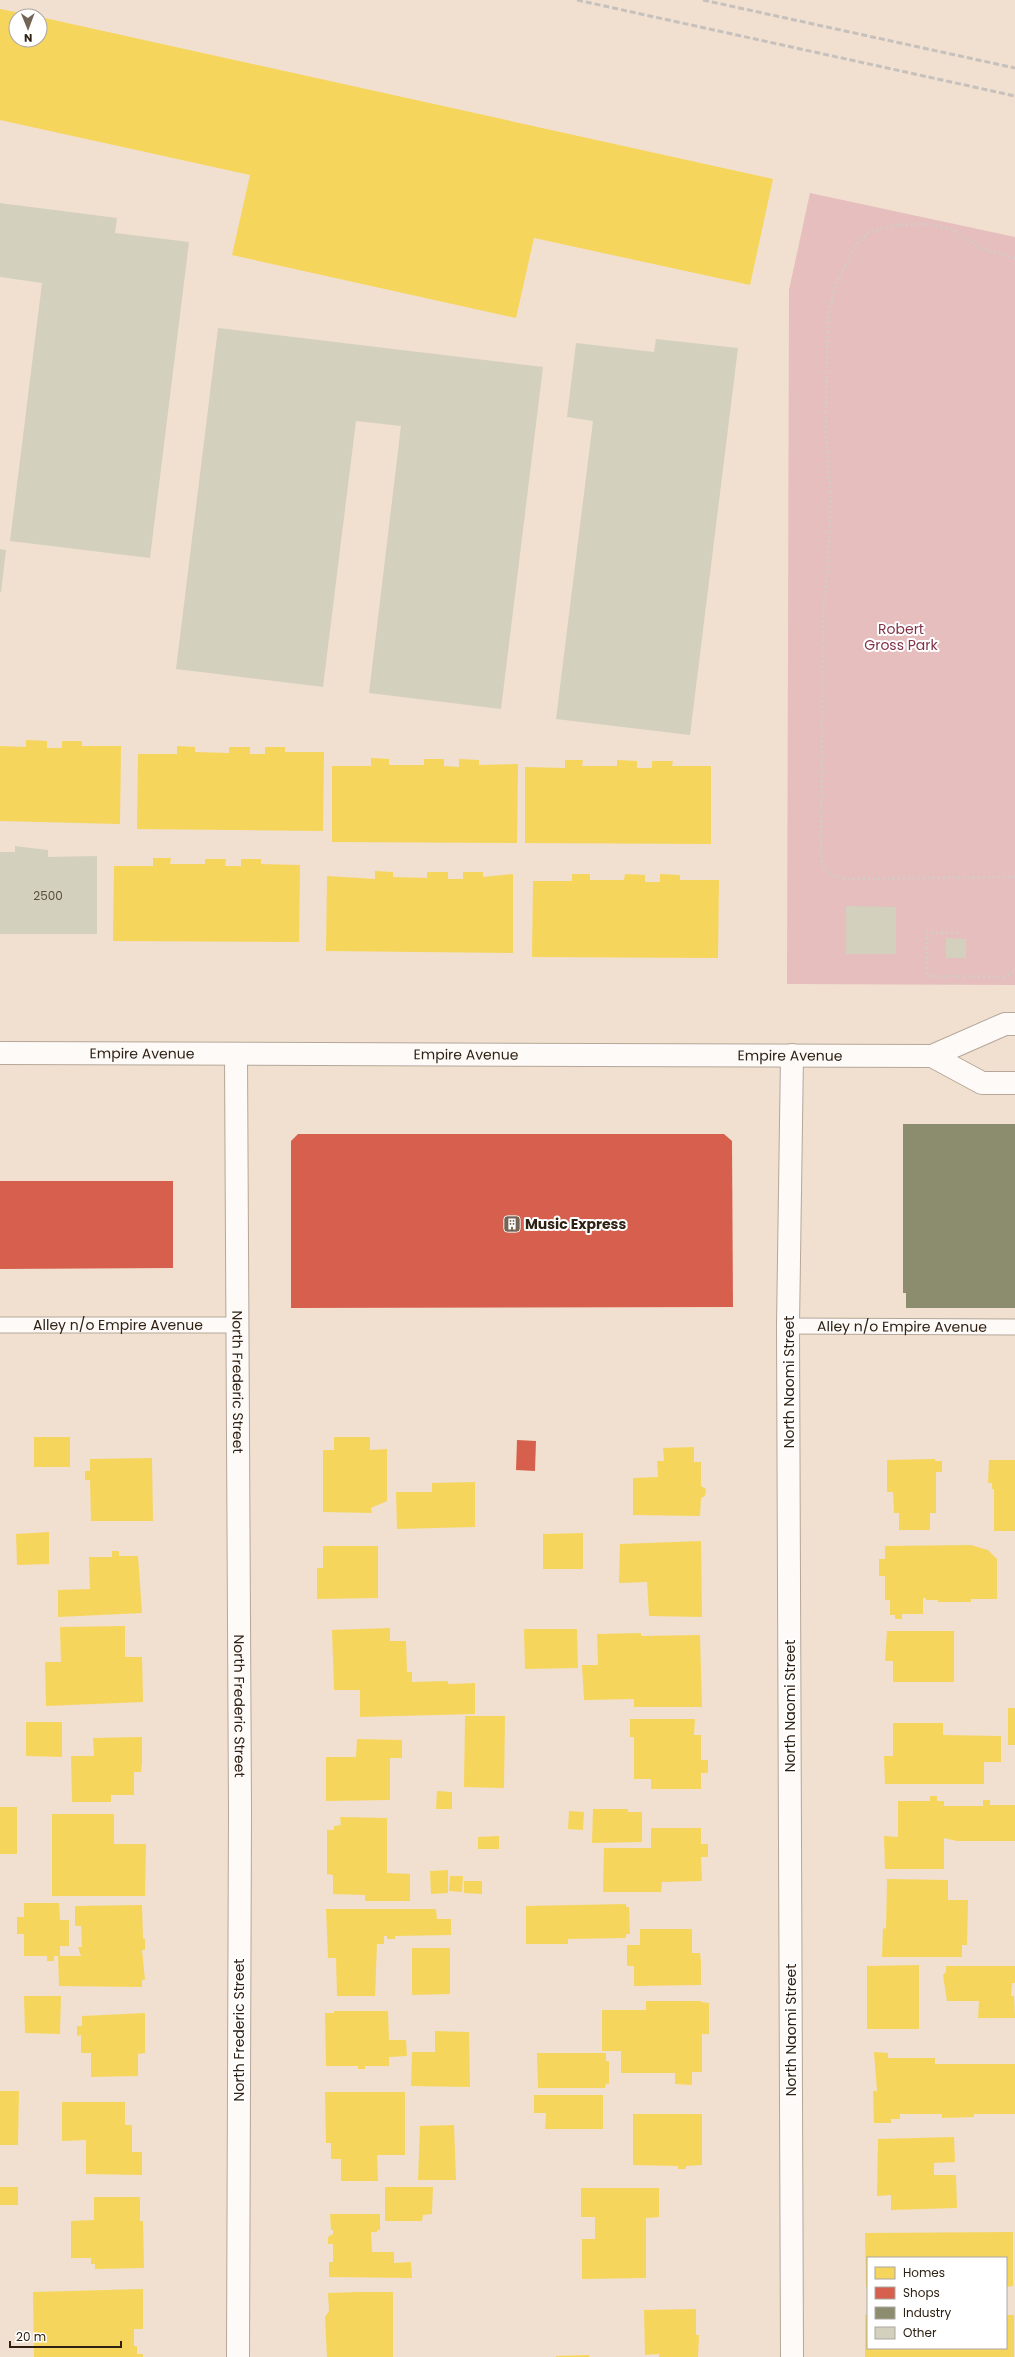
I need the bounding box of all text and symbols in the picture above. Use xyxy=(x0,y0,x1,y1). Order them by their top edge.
north arrow xyxy=(8,8,48,48)
text: N xyxy=(24,30,32,46)
park label: Robert Gross Park xyxy=(864,619,939,655)
house number: 2500 xyxy=(33,887,63,904)
street label: Empire Avenue xyxy=(90,1043,195,1064)
street label: Empire Avenue xyxy=(414,1044,519,1065)
street label: Empire Avenue xyxy=(738,1045,843,1066)
building icon: Music Express xyxy=(502,1214,522,1234)
place label: Music Express xyxy=(525,1214,626,1234)
street label: North Frederic Street xyxy=(227,1310,248,1454)
street label: Alley n/o Empire Avenue xyxy=(33,1315,203,1335)
street label: North Naomi Street xyxy=(779,1316,799,1448)
street label: Alley n/o Empire Avenue xyxy=(817,1316,987,1337)
street label: North Frederic Street xyxy=(229,1634,250,1778)
street label: North Naomi Street xyxy=(780,1640,800,1772)
street label: North Frederic Street xyxy=(229,1959,249,2101)
street label: North Naomi Street xyxy=(781,1964,801,2096)
legend xyxy=(867,2257,1007,2349)
text: Homes xyxy=(903,2264,945,2281)
text: Shops xyxy=(903,2284,940,2301)
text: Industry xyxy=(903,2304,952,2321)
scale bar xyxy=(10,2323,121,2349)
text: Other xyxy=(903,2324,937,2341)
text: 20 m xyxy=(16,2328,46,2345)

